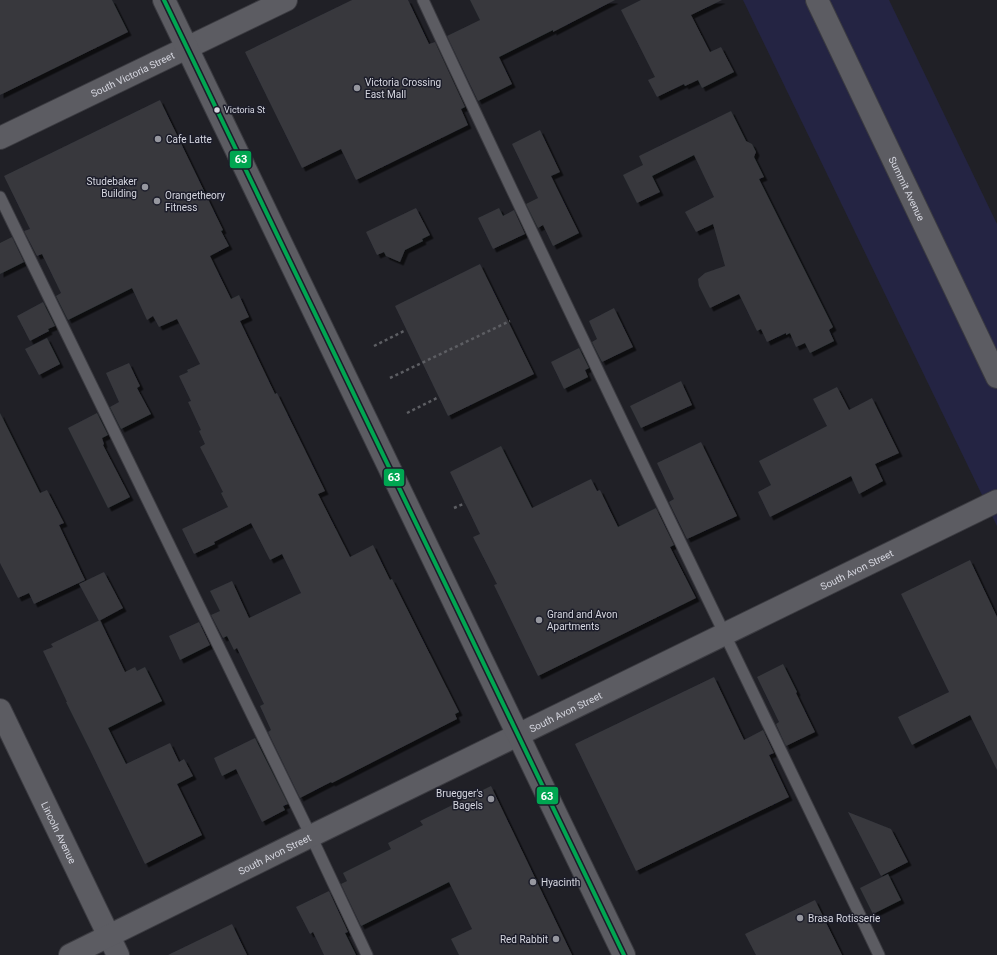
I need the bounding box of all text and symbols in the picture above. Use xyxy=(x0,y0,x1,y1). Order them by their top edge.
street label: South Victoria Street xyxy=(89,49,176,99)
place label: Victoria Crossing East Mall xyxy=(365,77,441,100)
marker: Victoria Crossing East Mall xyxy=(352,83,362,93)
marker: Victoria St xyxy=(212,105,222,115)
place label: Victoria St xyxy=(224,105,265,115)
marker: Cafe Latte xyxy=(153,134,163,144)
place label: Cafe Latte xyxy=(166,134,212,145)
line badge: 63 xyxy=(229,150,252,169)
text: 63 xyxy=(235,153,247,166)
street label: Summit Avenue xyxy=(887,155,927,223)
place label: Studebaker Building xyxy=(87,176,138,199)
marker: Studebaker Building xyxy=(140,182,150,192)
place label: Orangetheory Fitness xyxy=(165,190,225,213)
marker: Orangetheory Fitness xyxy=(152,196,162,206)
line badge: 63 xyxy=(383,468,405,487)
text: 63 xyxy=(388,471,400,484)
street label: South Avon Street xyxy=(818,547,895,592)
place label: Grand and Avon Apartments xyxy=(547,609,617,632)
marker: Grand and Avon Apartments xyxy=(534,615,544,625)
street label: South Avon Street xyxy=(527,689,604,734)
line badge: 63 xyxy=(536,786,559,805)
place label: Bruegger's Bagels xyxy=(436,788,483,811)
text: 63 xyxy=(541,790,553,803)
marker: Bruegger's Bagels xyxy=(486,794,496,804)
street label: Lincoln Avenue xyxy=(39,800,79,865)
street label: South Avon Street xyxy=(236,831,313,877)
marker: Hyacinth xyxy=(528,877,538,887)
place label: Hyacinth xyxy=(541,877,580,888)
marker: Brasa Rotisserie xyxy=(795,913,805,923)
place label: Brasa Rotisserie xyxy=(808,913,880,924)
place label: Red Rabbit xyxy=(500,934,548,945)
marker: Red Rabbit xyxy=(551,934,561,944)

